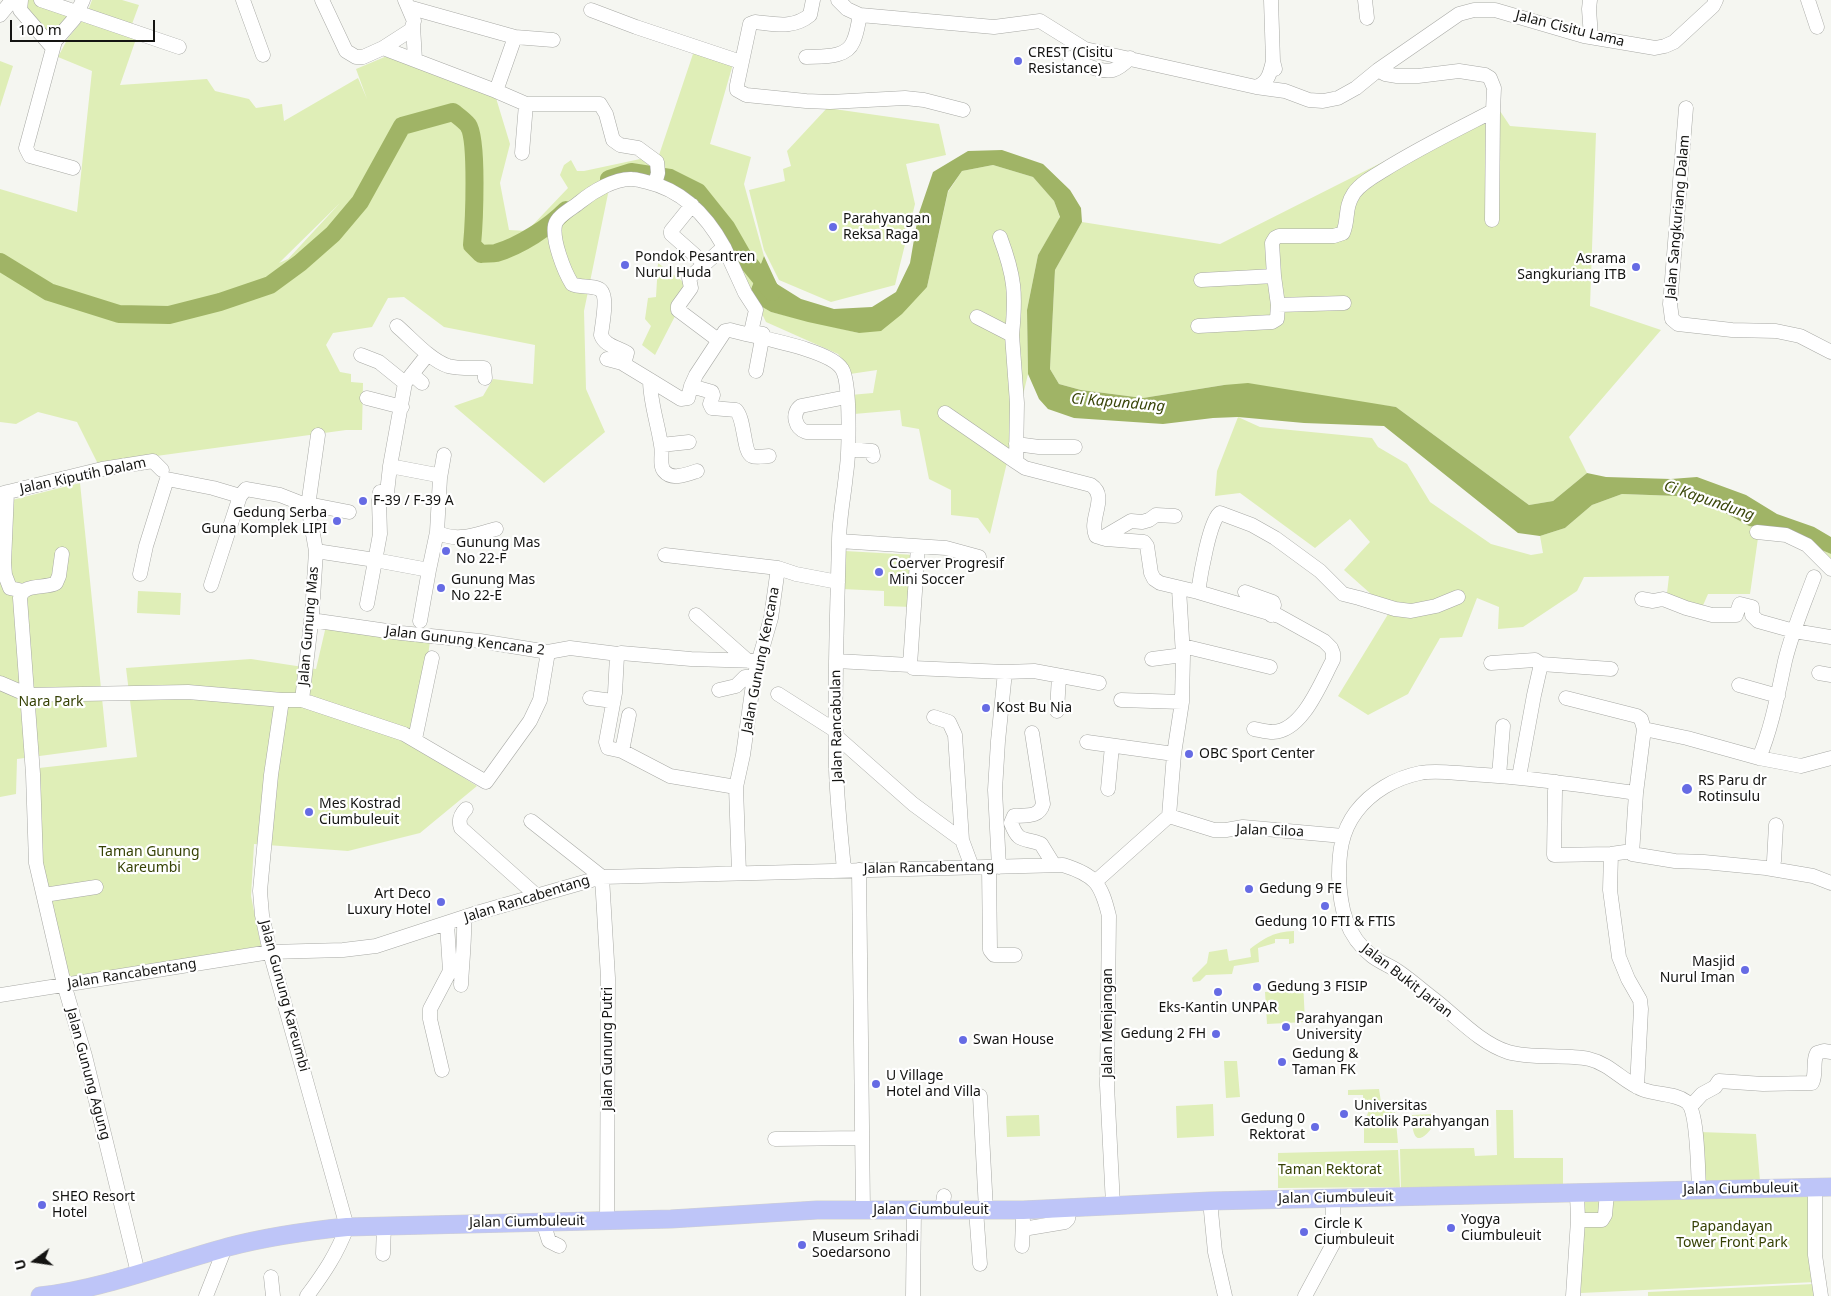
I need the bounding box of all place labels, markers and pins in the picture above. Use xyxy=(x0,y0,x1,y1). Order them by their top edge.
place label: CREST (Cisitu Resistance) xyxy=(1028,45,1113,78)
marker: CREST (Cisitu Resistance) xyxy=(1012,55,1024,67)
place label: Parahyangan Reksa Raga xyxy=(843,211,930,243)
marker: Parahyangan Reksa Raga xyxy=(827,221,839,233)
place label: Pondok Pesantren Nurul Huda xyxy=(635,249,755,282)
place label: Asrama Sangkuriang ITB xyxy=(1517,251,1626,284)
marker: Pondok Pesantren Nurul Huda xyxy=(619,259,631,271)
marker: Asrama Sangkuriang ITB xyxy=(1630,261,1642,273)
place label: F-39 / F-39 A xyxy=(373,493,454,509)
marker: F-39 / F-39 A xyxy=(357,495,369,507)
place label: Gedung Serba Guna Komplek LIPI xyxy=(201,505,327,538)
marker: Gedung Serba Guna Komplek LIPI xyxy=(331,515,343,527)
place label: Gunung Mas No 22-F xyxy=(456,535,540,568)
marker: Gunung Mas No 22-F xyxy=(440,545,452,557)
place label: Coerver Progresif Mini Soccer xyxy=(889,556,1004,588)
marker: Coerver Progresif Mini Soccer xyxy=(873,566,885,578)
place label: Gunung Mas No 22-E xyxy=(451,572,535,604)
marker: Gunung Mas No 22-E xyxy=(435,582,447,594)
place label: Kost Bu Nia xyxy=(996,700,1072,716)
marker: Kost Bu Nia xyxy=(980,702,992,714)
place label: OBC Sport Center xyxy=(1199,746,1315,762)
marker: OBC Sport Center xyxy=(1183,748,1195,760)
place label: RS Paru dr Rotinsulu xyxy=(1698,773,1767,806)
marker: RS Paru dr Rotinsulu xyxy=(1680,782,1694,796)
place label: Mes Kostrad Ciumbuleuit xyxy=(319,796,401,829)
marker: Mes Kostrad Ciumbuleuit xyxy=(303,806,315,818)
place label: Gedung 9 FE xyxy=(1259,881,1342,897)
marker: Gedung 9 FE xyxy=(1243,883,1255,895)
place label: Art Deco Luxury Hotel xyxy=(347,886,431,919)
marker: Art Deco Luxury Hotel xyxy=(435,896,447,908)
marker: Gedung 10 FTI & FTIS xyxy=(1319,900,1331,912)
place label: Gedung 10 FTI & FTIS xyxy=(1255,914,1395,930)
place label: Masjid Nurul Iman xyxy=(1660,954,1735,986)
marker: Masjid Nurul Iman xyxy=(1739,964,1751,976)
place label: Gedung 3 FISIP xyxy=(1267,979,1368,995)
marker: Gedung 3 FISIP xyxy=(1251,981,1263,993)
marker: Eks-Kantin UNPAR xyxy=(1212,986,1224,998)
place label: Eks-Kantin UNPAR xyxy=(1159,1000,1277,1016)
place label: Parahyangan University xyxy=(1296,1011,1383,1044)
marker: Parahyangan University xyxy=(1280,1021,1292,1033)
place label: Gedung 2 FH xyxy=(1120,1026,1206,1042)
marker: Gedung 2 FH xyxy=(1210,1028,1222,1040)
place label: Swan House xyxy=(973,1032,1054,1048)
marker: Swan House xyxy=(957,1034,969,1046)
place label: Gedung & Taman FK xyxy=(1292,1046,1358,1078)
marker: Gedung & Taman FK xyxy=(1276,1056,1288,1068)
place label: U Village Hotel and Villa xyxy=(886,1068,981,1100)
marker: U Village Hotel and Villa xyxy=(870,1078,882,1090)
place label: Universitas Katolik Parahyangan xyxy=(1354,1098,1489,1130)
marker: Universitas Katolik Parahyangan xyxy=(1338,1108,1350,1120)
place label: Gedung 0 Rektorat xyxy=(1241,1111,1305,1144)
marker: Gedung 0 Rektorat xyxy=(1309,1121,1321,1133)
place label: SHEO Resort Hotel xyxy=(52,1189,135,1222)
marker: SHEO Resort Hotel xyxy=(36,1199,48,1211)
place label: Yogya Ciumbuleuit xyxy=(1461,1212,1541,1244)
place label: Circle K Ciumbuleuit xyxy=(1314,1216,1394,1248)
marker: Yogya Ciumbuleuit xyxy=(1445,1222,1457,1234)
marker: Circle K Ciumbuleuit xyxy=(1298,1226,1310,1238)
place label: Museum Srihadi Soedarsono xyxy=(812,1229,919,1262)
marker: Museum Srihadi Soedarsono xyxy=(796,1239,808,1251)

